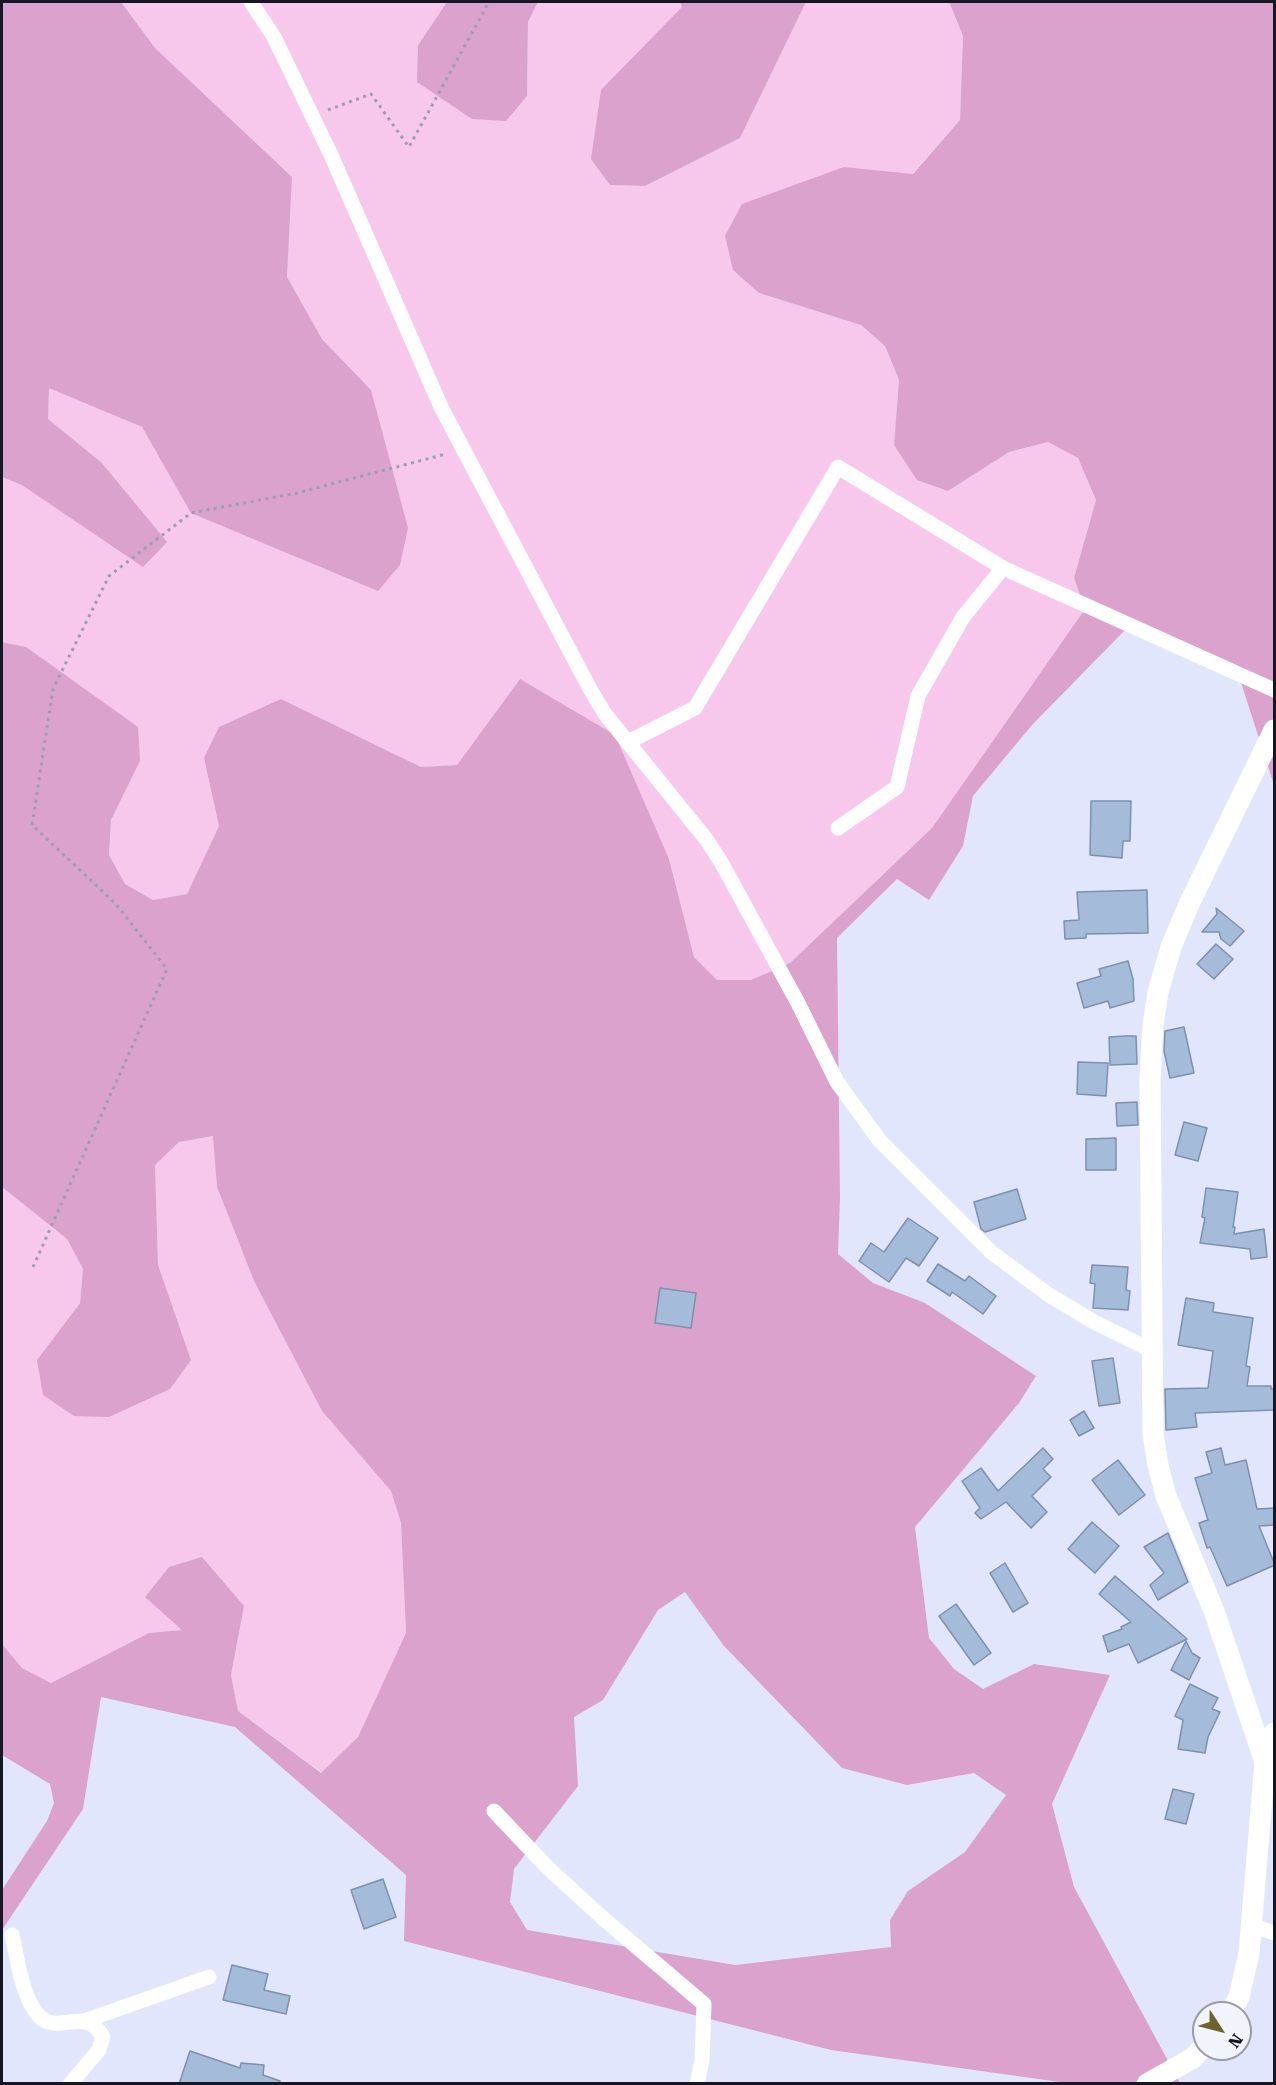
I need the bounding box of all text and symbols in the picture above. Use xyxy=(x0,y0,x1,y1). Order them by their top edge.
north arrow xyxy=(1192,2001,1252,2061)
text: N xyxy=(1224,2030,1247,2051)

